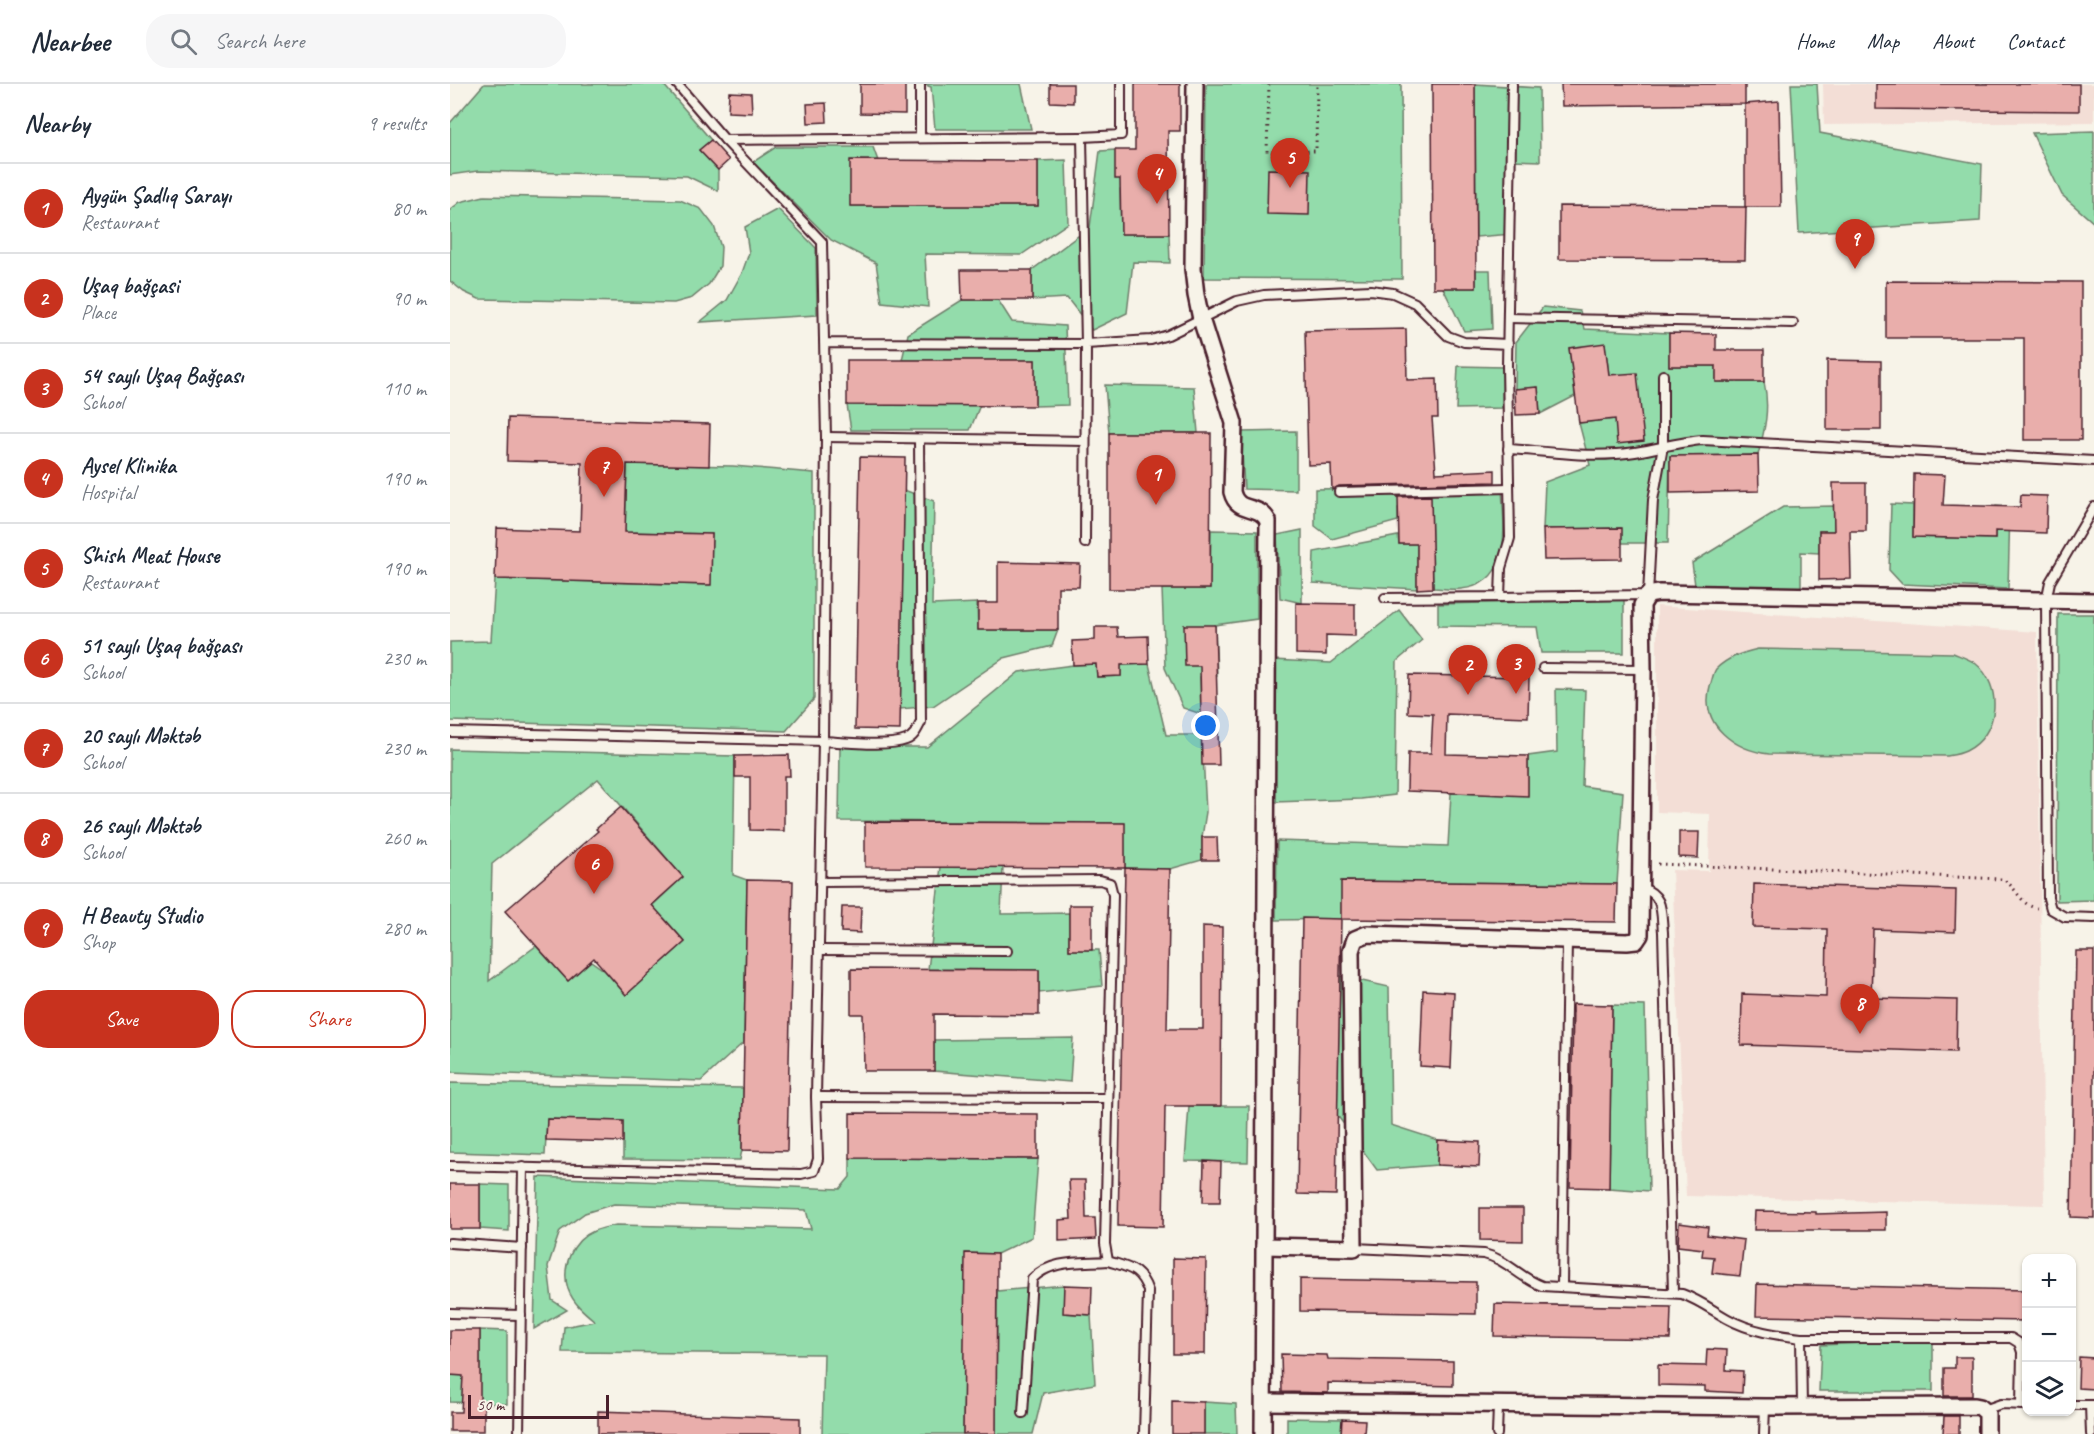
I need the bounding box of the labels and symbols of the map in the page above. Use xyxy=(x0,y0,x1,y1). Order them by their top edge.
pin: 5 xyxy=(1270,138,1310,188)
pin: 4 xyxy=(1138,154,1176,204)
pin: 9 xyxy=(1836,220,1874,269)
pin: 7 xyxy=(584,448,624,497)
pin: 1 xyxy=(1136,456,1176,505)
pin: 3 xyxy=(1496,644,1536,694)
pin: 2 xyxy=(1448,646,1488,695)
your location xyxy=(1191,711,1220,740)
pin: 6 xyxy=(574,844,614,894)
pin: 8 xyxy=(1840,984,1880,1034)
scale bar xyxy=(468,1392,609,1420)

